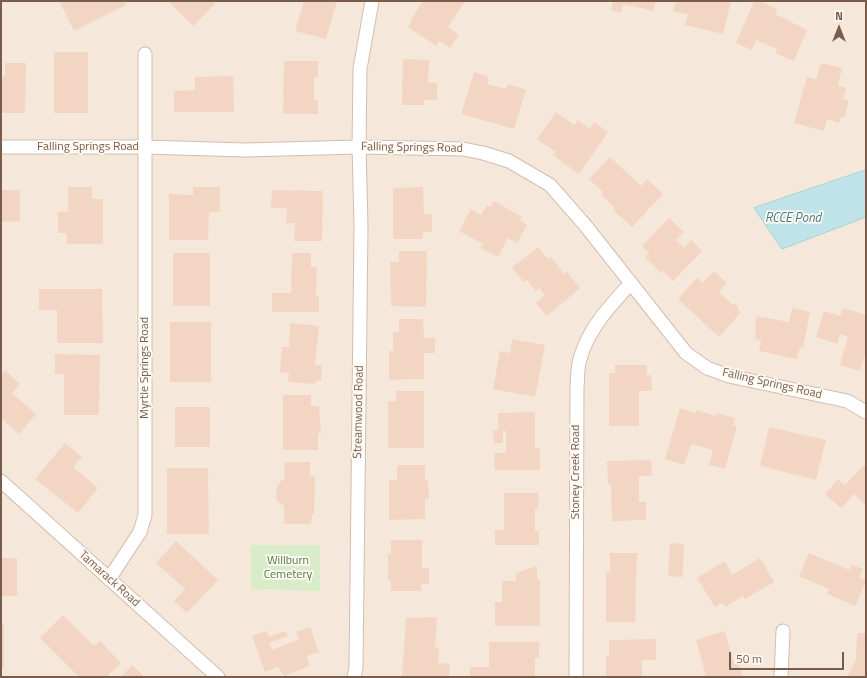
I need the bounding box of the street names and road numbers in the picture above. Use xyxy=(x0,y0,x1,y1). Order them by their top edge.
street label: Falling Springs Road xyxy=(37,140,139,154)
street label: Falling Springs Road xyxy=(361,140,463,156)
street label: Myrtle Springs Road xyxy=(138,317,152,419)
street label: Streamwood Road xyxy=(351,365,367,459)
street label: Falling Springs Road xyxy=(721,366,823,402)
street label: Stoney Creek Road xyxy=(569,425,583,519)
street label: Tamarack Road xyxy=(76,548,142,610)

